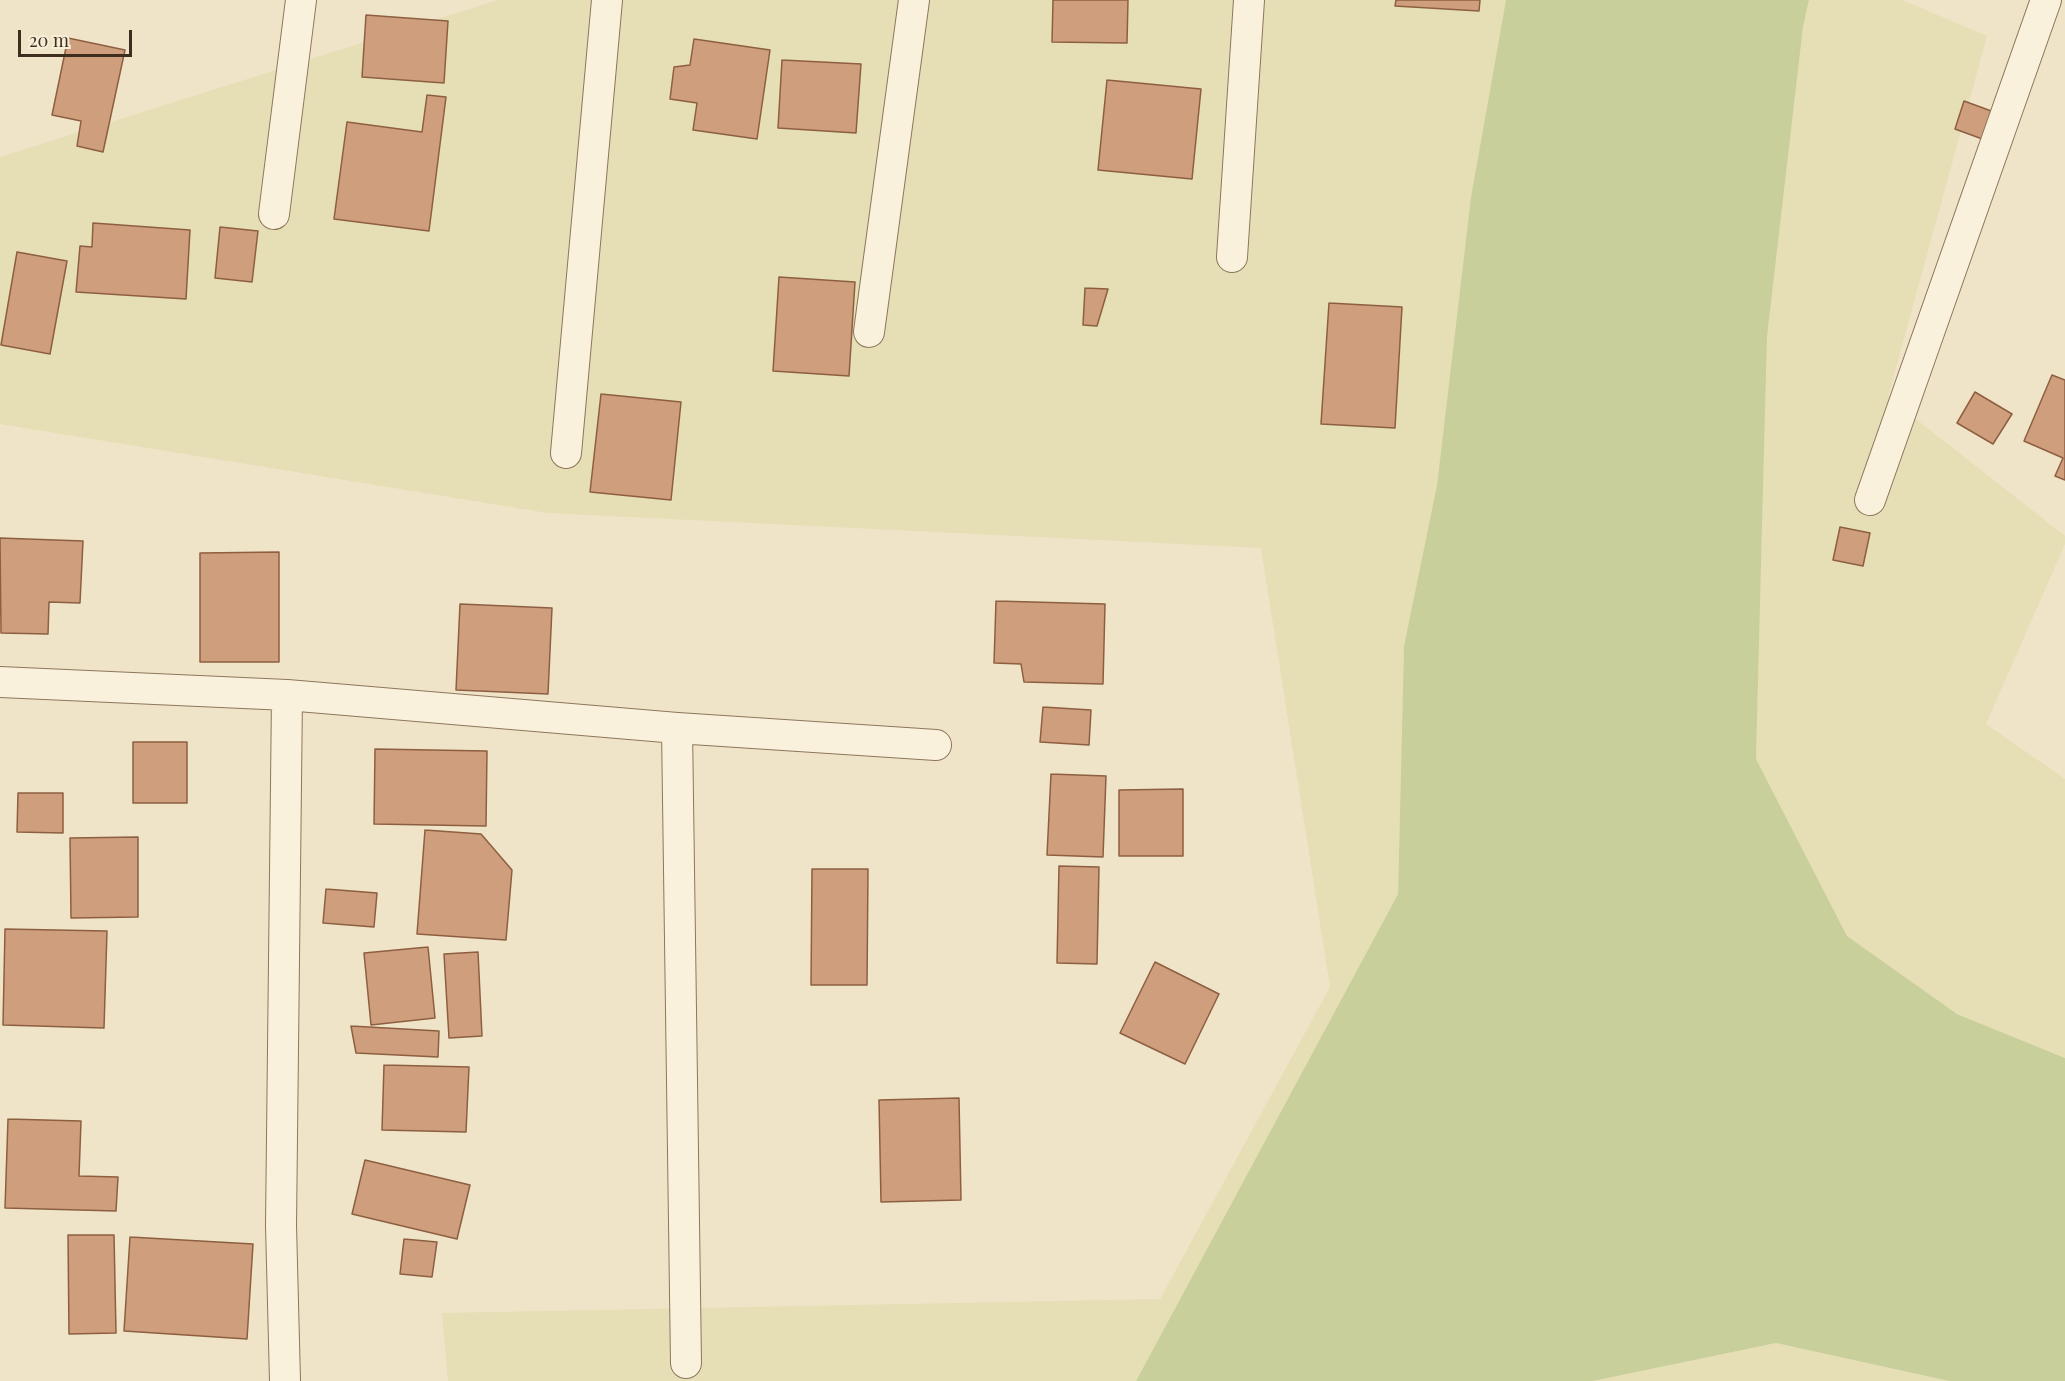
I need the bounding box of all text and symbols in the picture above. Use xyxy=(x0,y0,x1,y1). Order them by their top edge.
scale bar xyxy=(21,18,135,56)
text: 20 m xyxy=(29,28,69,52)

